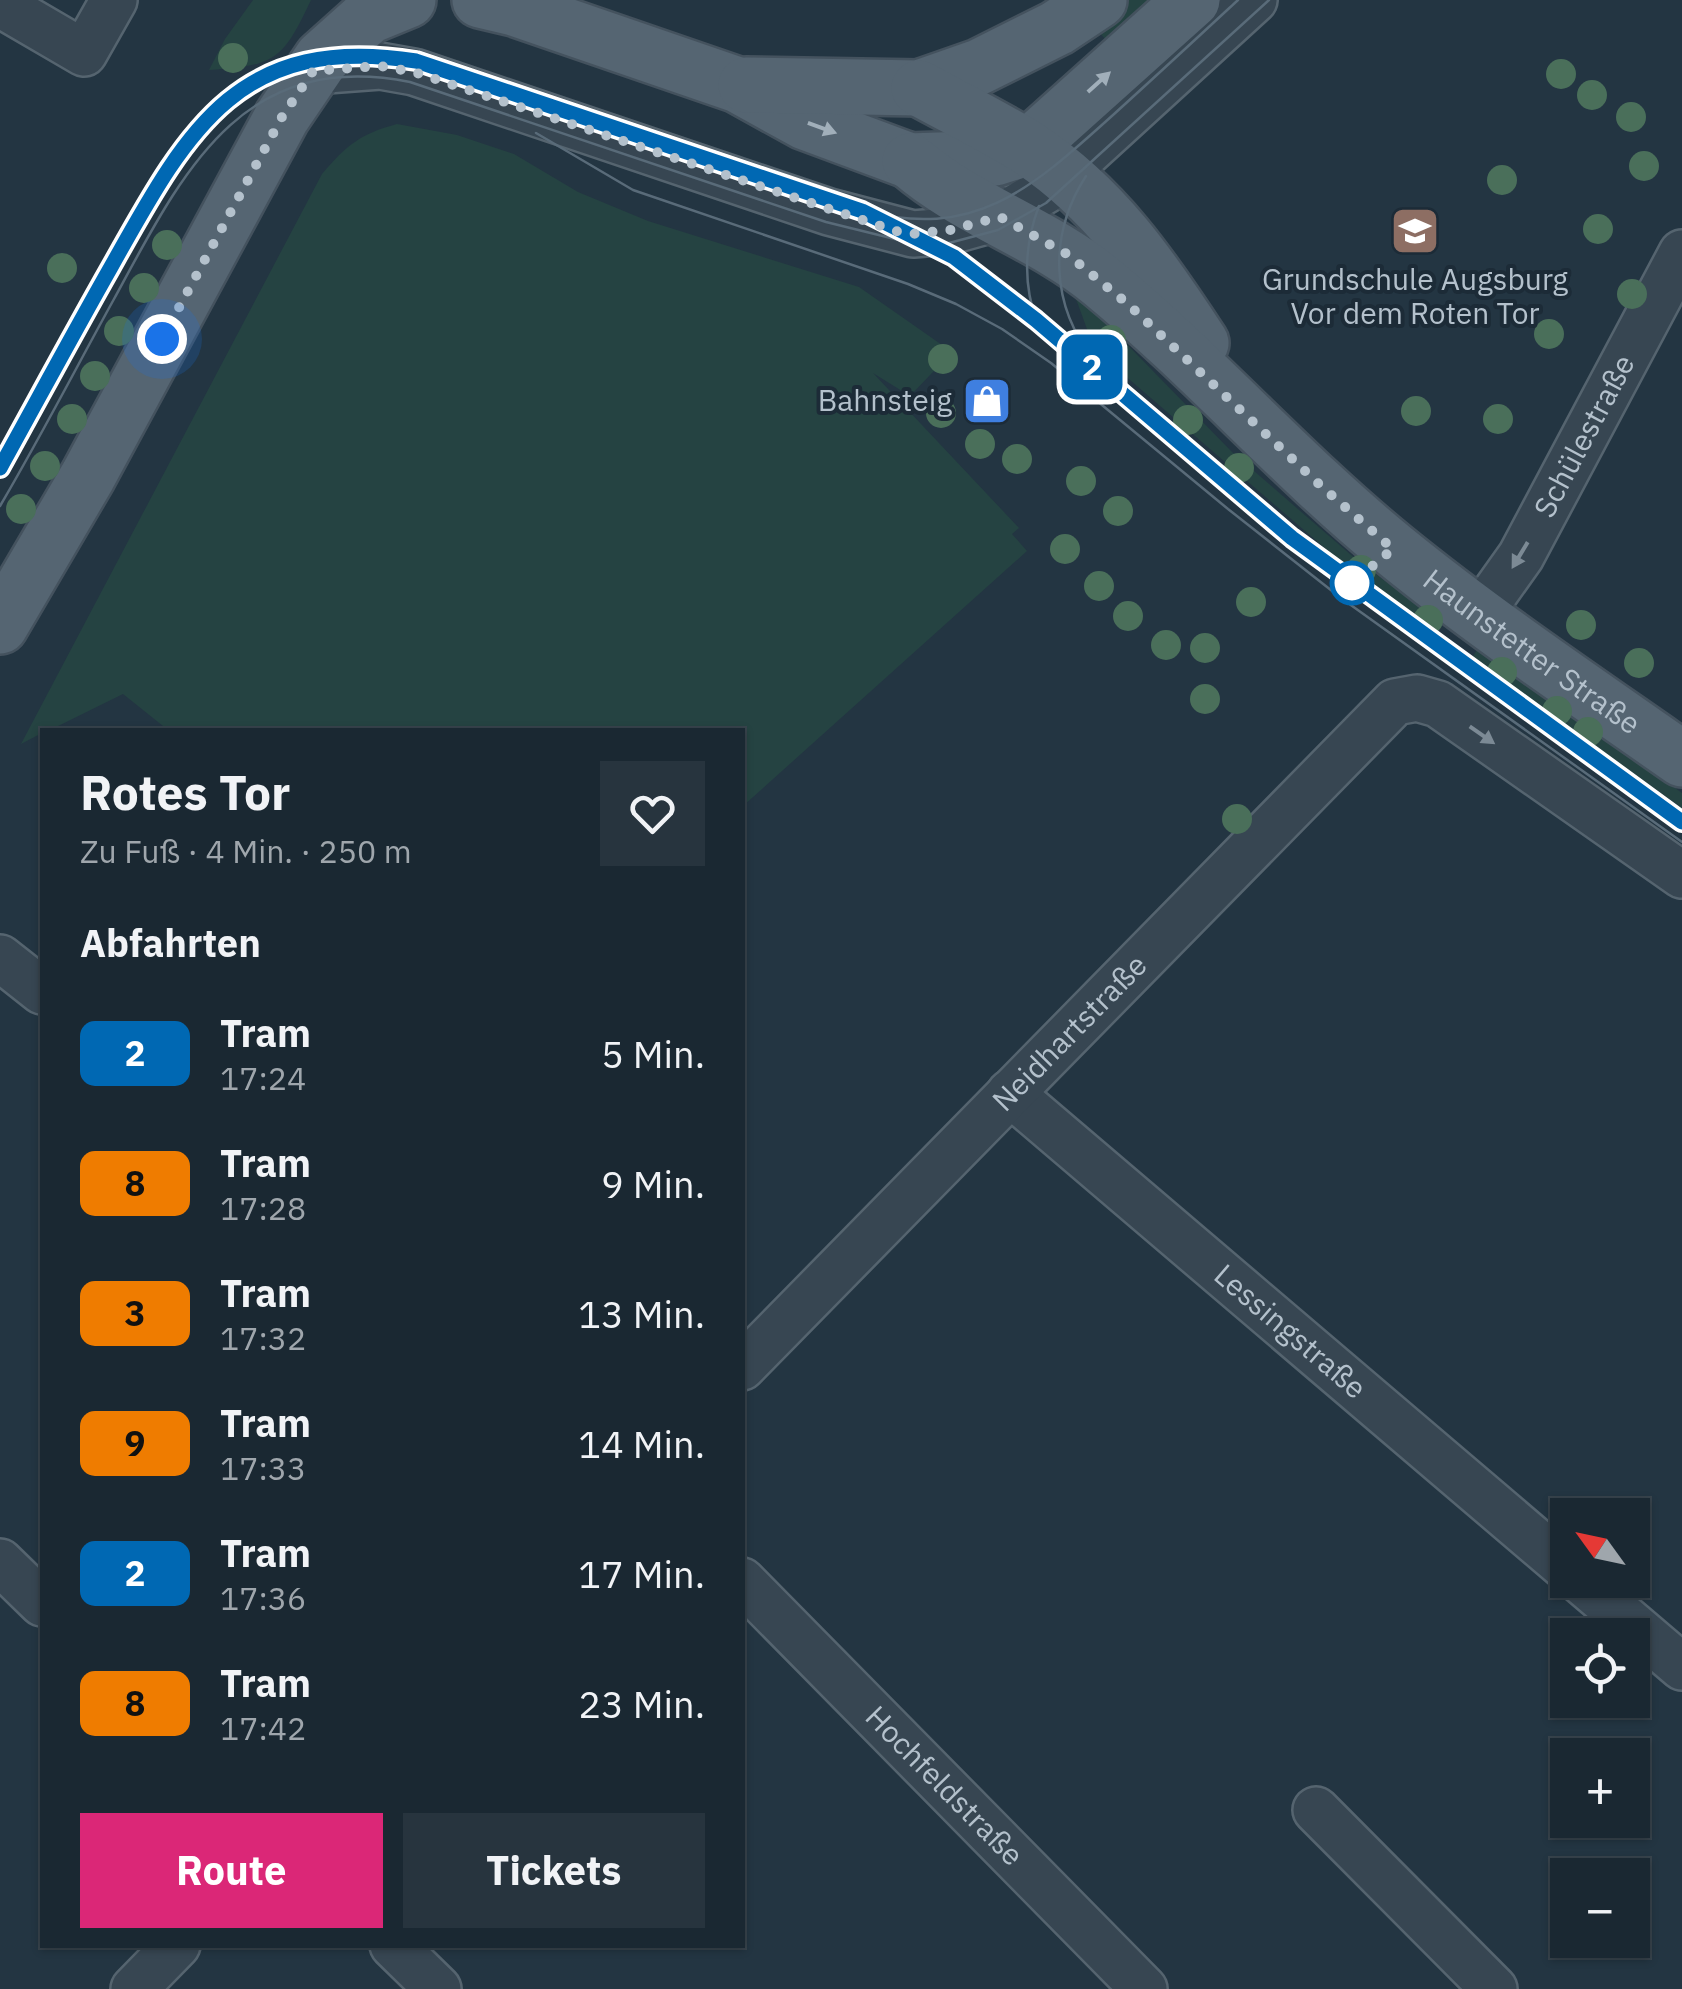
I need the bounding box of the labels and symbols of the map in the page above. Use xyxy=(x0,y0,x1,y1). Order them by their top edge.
one-way arrow xyxy=(1086,72,1111,94)
one-way arrow xyxy=(807,121,837,136)
school or university icon: Grundschule Augsburg Vor dem Roten Tor xyxy=(1389,205,1441,257)
place label: Grundschule Augsburg Vor dem Roten Tor xyxy=(1262,259,1568,332)
your location xyxy=(137,314,187,364)
line badge: 2 xyxy=(1060,334,1124,400)
street label: Schülestraße xyxy=(1524,347,1642,524)
shop icon: Bahnsteig xyxy=(961,375,1013,427)
place label: Bahnsteig xyxy=(818,380,952,419)
one-way arrow xyxy=(1512,541,1529,569)
street label: Haunstetter Straße xyxy=(1416,559,1649,742)
unlabelled marker xyxy=(1331,562,1373,604)
one-way arrow xyxy=(1469,725,1495,744)
street label: Neidhartstraße xyxy=(983,945,1155,1119)
street label: Lessingstraße xyxy=(1207,1255,1375,1407)
north arrow xyxy=(1550,1498,1650,1598)
street label: Hochfeldstraße xyxy=(858,1697,1033,1873)

